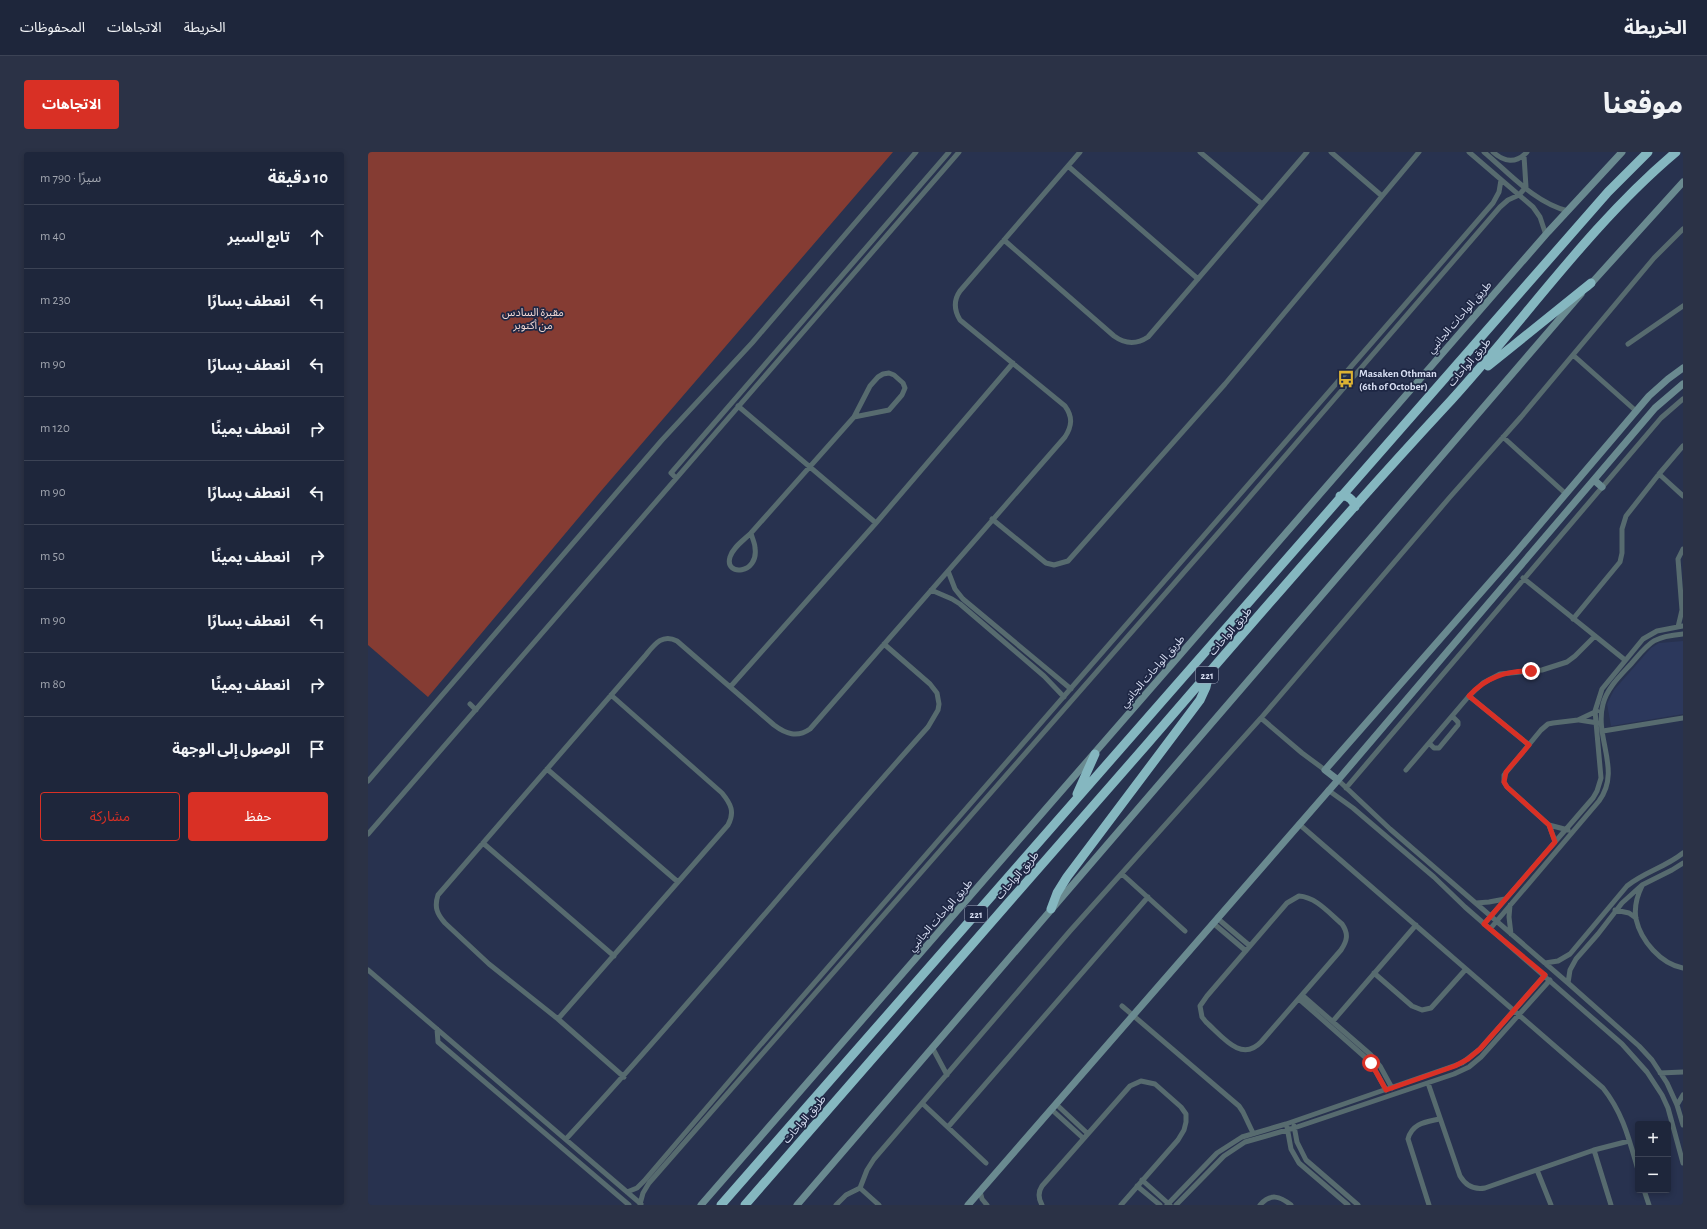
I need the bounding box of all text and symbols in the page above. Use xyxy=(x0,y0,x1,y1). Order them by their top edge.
text: الخريطة xyxy=(1624,19,1687,38)
text: المحفوظات xyxy=(20,21,85,35)
text: الاتجاهات xyxy=(107,21,162,35)
text: الخريطة xyxy=(184,21,226,35)
button: الاتجاهات xyxy=(24,80,119,129)
text: موقعنا xyxy=(1603,91,1683,119)
text: 10 دقيقة xyxy=(268,169,328,186)
text: سيرًا · 790 m xyxy=(40,172,101,185)
icon: ahead xyxy=(306,226,328,248)
text: 40 m xyxy=(40,230,66,243)
text: تابع السير xyxy=(228,230,290,245)
street label: طريق الواحات الجانبي xyxy=(1425,279,1496,358)
icon: left xyxy=(306,290,328,312)
text: 230 m xyxy=(40,294,71,307)
text: انعطف يسارًا xyxy=(207,294,290,309)
park label: مقبرة السادس من أكتوبر xyxy=(502,307,564,332)
street label: طريق الواحات xyxy=(1446,336,1494,389)
icon: left xyxy=(306,354,328,376)
text: 90 m xyxy=(40,358,66,371)
text: انعطف يسارًا xyxy=(207,358,290,373)
place label: Masaken Othman (6th of October) xyxy=(1359,368,1437,392)
bus stop icon: Masaken Othman (6th of October) xyxy=(1336,369,1356,389)
icon: right xyxy=(306,418,328,440)
text: 120 m xyxy=(40,422,70,435)
text: انعطف يمينًا xyxy=(211,422,290,437)
icon: left xyxy=(306,482,328,504)
text: 90 m xyxy=(40,486,66,499)
text: انعطف يسارًا xyxy=(207,486,290,501)
icon: right xyxy=(306,546,328,568)
text: 50 m xyxy=(40,550,65,563)
text: انعطف يمينًا xyxy=(211,550,290,565)
street label: طريق الواحات xyxy=(1207,605,1255,658)
icon: left xyxy=(306,610,328,632)
text: 90 m xyxy=(40,614,66,627)
text: انعطف يسارًا xyxy=(207,614,290,629)
street label: طريق الواحات الجانبي xyxy=(1118,633,1189,712)
route end xyxy=(1522,662,1540,680)
road number: 221 xyxy=(1196,667,1218,683)
icon: right xyxy=(306,674,328,696)
text: 80 m xyxy=(40,678,66,691)
text: انعطف يمينًا xyxy=(211,678,290,693)
icon: arrive xyxy=(306,738,328,760)
text: الوصول إلى الوجهة xyxy=(172,742,290,757)
button: مشاركة xyxy=(40,792,180,841)
button: حفظ xyxy=(188,792,328,841)
street label: طريق الواحات xyxy=(994,849,1042,902)
street label: طريق الواحات الجانبي xyxy=(906,877,977,956)
road number: 221 xyxy=(965,906,987,922)
route start xyxy=(1362,1054,1380,1072)
street label: طريق الواحات xyxy=(781,1093,829,1146)
map controls xyxy=(1635,1121,1671,1193)
button: + xyxy=(1635,1121,1671,1157)
button: − xyxy=(1635,1157,1671,1193)

